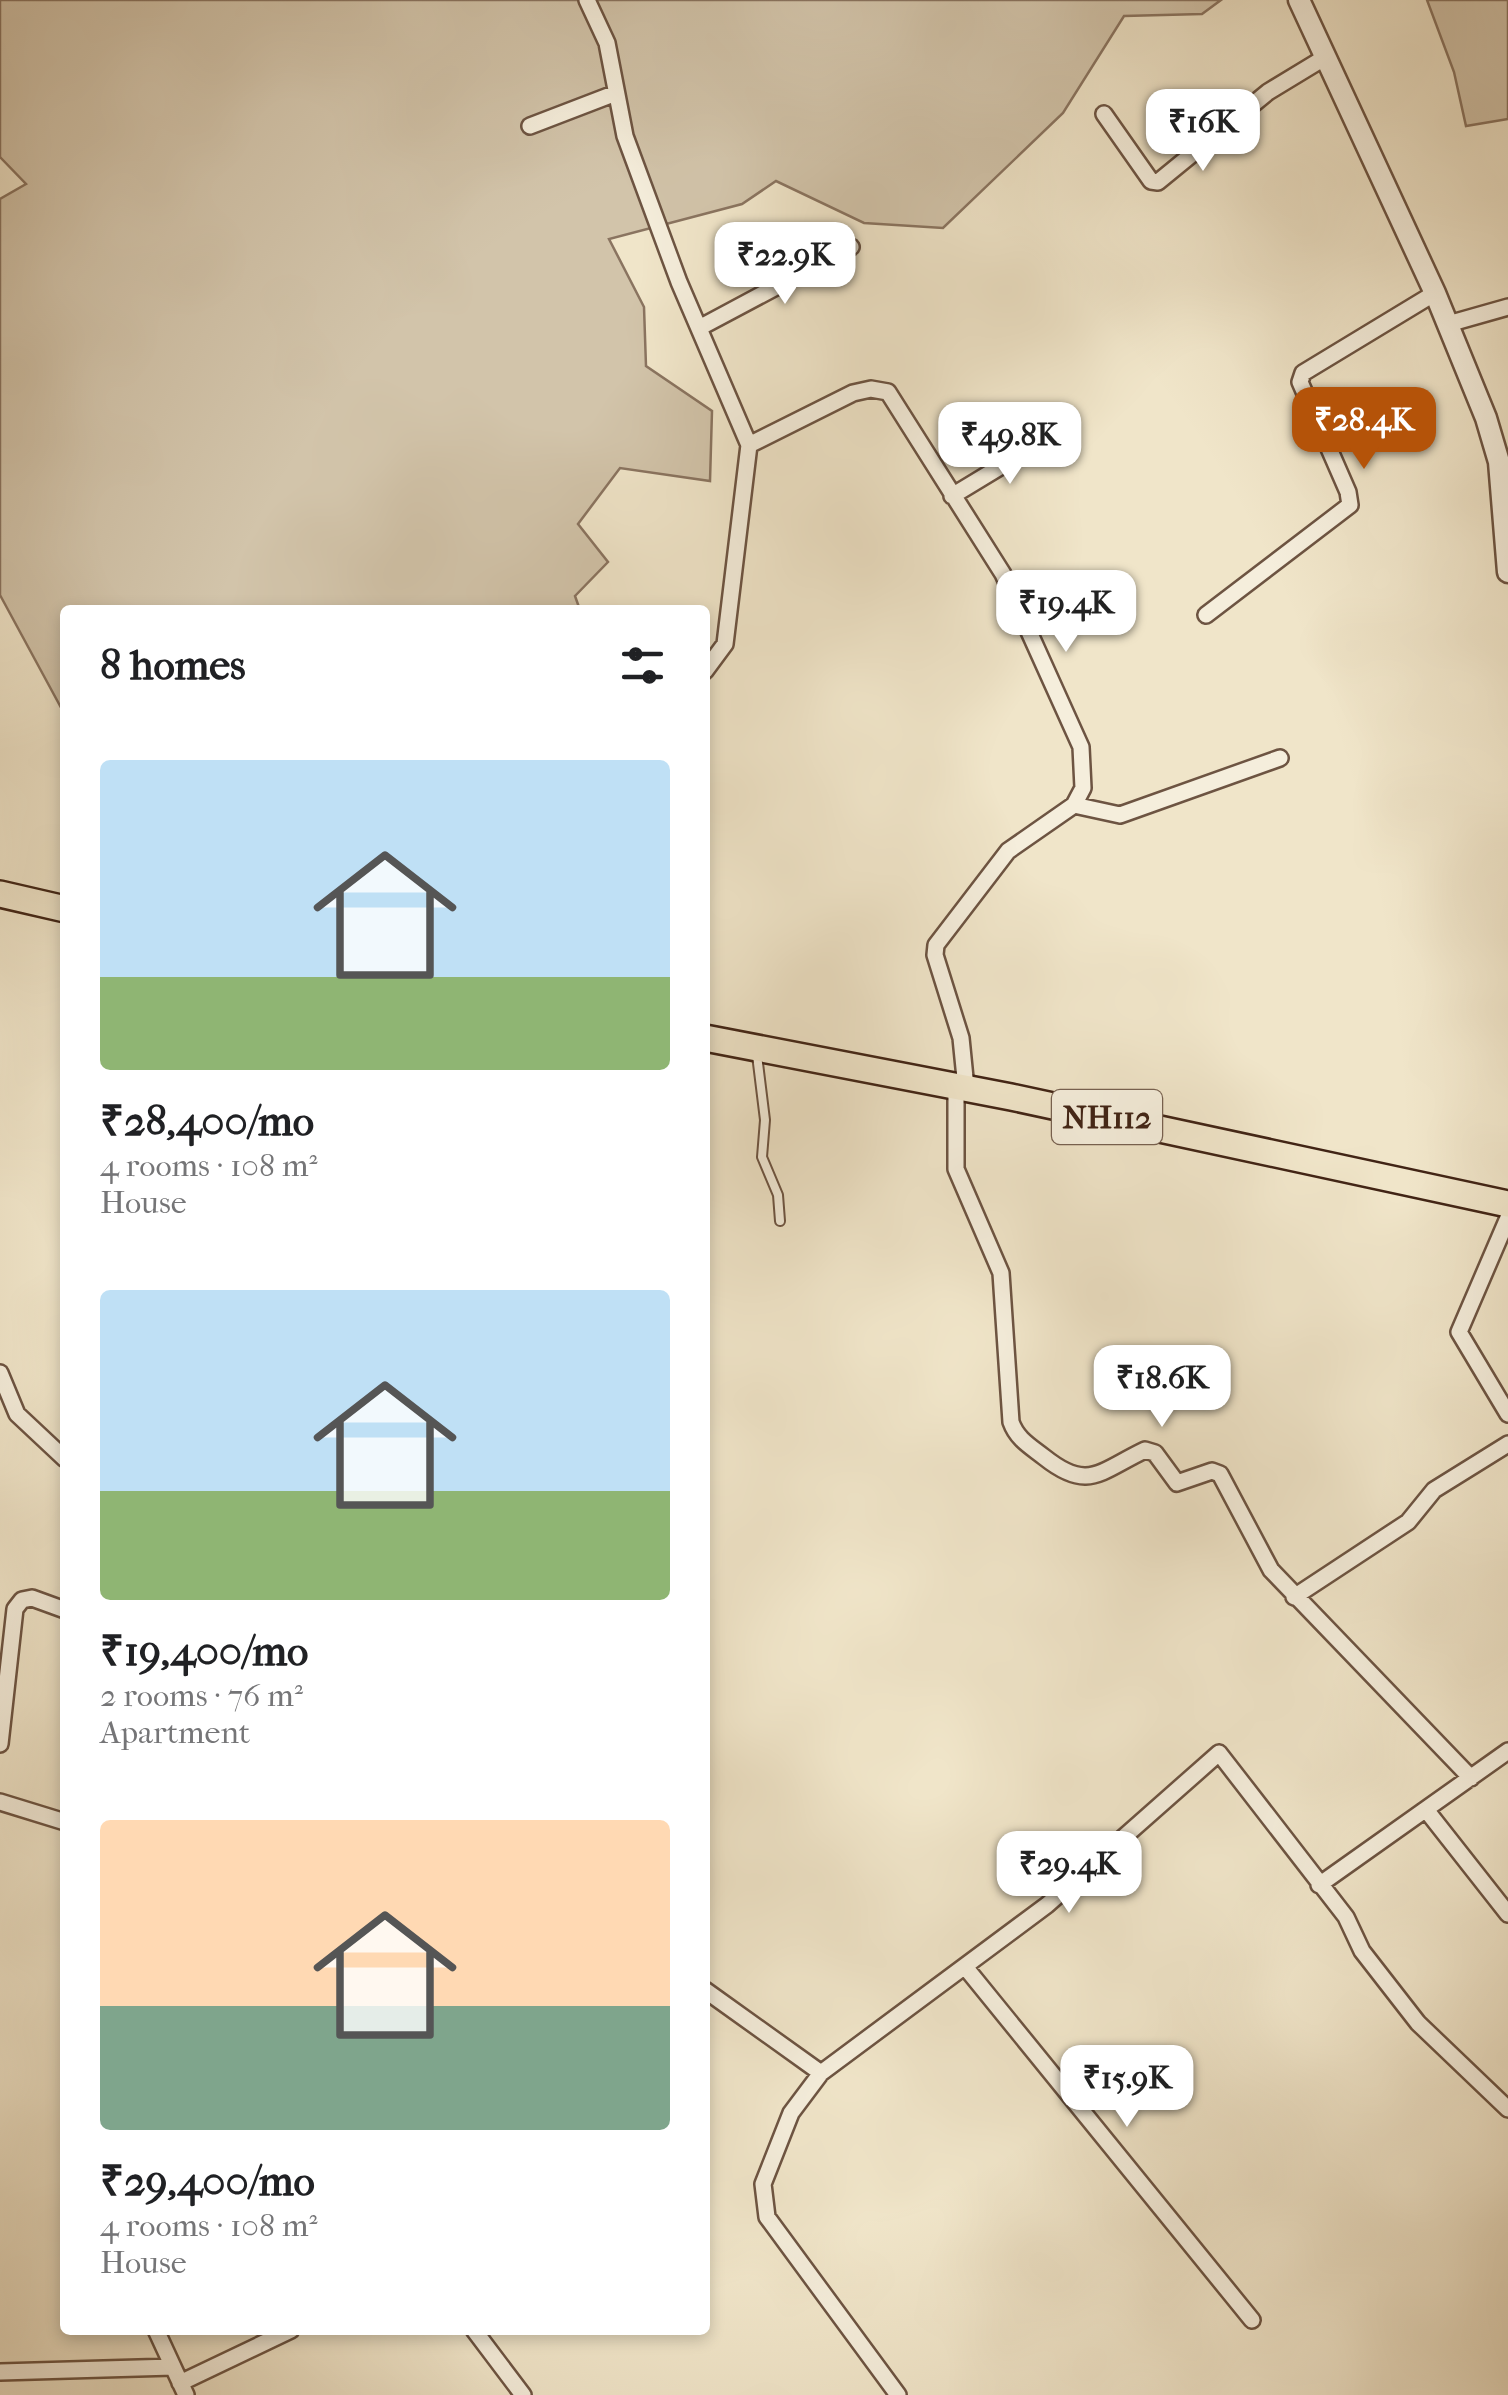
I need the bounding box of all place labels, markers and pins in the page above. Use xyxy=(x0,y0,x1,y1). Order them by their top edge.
pin: ₹16K xyxy=(1144,89,1262,174)
pin: ₹22.9K xyxy=(704,222,866,307)
pin: ₹28.4K xyxy=(1283,387,1445,472)
pin: ₹49.8K xyxy=(929,402,1091,487)
pin: ₹19.4K xyxy=(985,570,1147,655)
pin: ₹18.6K xyxy=(1081,1345,1243,1430)
pin: ₹29.4K xyxy=(988,1831,1150,1916)
pin: ₹15.9K xyxy=(1046,2045,1208,2130)

